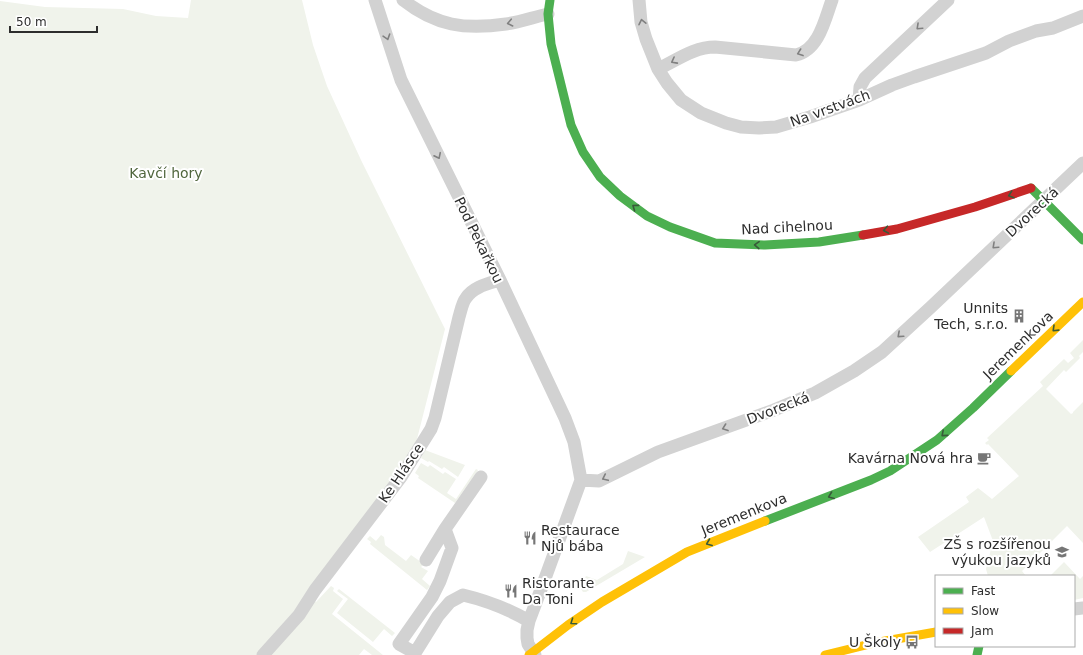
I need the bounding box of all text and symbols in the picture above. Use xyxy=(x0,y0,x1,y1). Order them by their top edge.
scale bar xyxy=(10,8,97,34)
text: 50 m xyxy=(16,15,47,29)
one-way arrow xyxy=(507,19,513,27)
one-way arrow xyxy=(638,19,646,25)
one-way arrow xyxy=(916,22,924,30)
one-way arrow xyxy=(382,33,391,40)
one-way arrow xyxy=(797,48,804,56)
one-way arrow xyxy=(671,56,678,64)
street label: Na vrstvách xyxy=(788,86,872,130)
one-way arrow xyxy=(433,152,441,159)
park label: Kavčí hory xyxy=(129,165,203,181)
street label: Dvorecká xyxy=(1002,184,1062,240)
one-way arrow xyxy=(1008,190,1015,199)
street label: Pod Pekařkou xyxy=(451,194,507,286)
one-way arrow xyxy=(633,205,640,212)
street label: Nad cihelnou xyxy=(741,217,833,237)
one-way arrow xyxy=(883,226,889,234)
one-way arrow xyxy=(754,241,760,249)
one-way arrow xyxy=(992,241,999,248)
place label: Unnits Tech, s.r.o. xyxy=(933,300,1008,332)
street label: Jeremenkova xyxy=(979,308,1056,383)
building icon: Unnits Tech, s.r.o. xyxy=(1011,308,1027,324)
one-way arrow xyxy=(1052,325,1060,332)
one-way arrow xyxy=(897,331,905,338)
street label: Dvorecká xyxy=(744,389,812,427)
one-way arrow xyxy=(721,423,728,431)
one-way arrow xyxy=(941,429,949,436)
street label: Ke Hlásce xyxy=(375,440,427,506)
place label: Kavárna Nová hra xyxy=(848,450,973,466)
cafe icon: Kavárna Nová hra xyxy=(976,450,992,466)
one-way arrow xyxy=(602,473,609,481)
street label: Jeremenkova xyxy=(698,490,789,539)
one-way arrow xyxy=(827,491,834,499)
place label: Restaurace Njů bába xyxy=(541,522,620,554)
restaurant icon: Restaurace Njů bába xyxy=(522,530,538,546)
place label: ZŠ s rozšířenou výukou jazyků xyxy=(943,535,1051,568)
one-way arrow xyxy=(706,539,713,547)
school or university icon: ZŠ s rozšířenou výukou jazyků xyxy=(1054,544,1070,560)
place label: Ristorante Da Toni xyxy=(522,575,594,607)
legend xyxy=(935,575,1075,647)
restaurant icon: Ristorante Da Toni xyxy=(503,583,519,599)
text: Fast xyxy=(971,584,995,598)
text: Slow xyxy=(971,604,999,618)
one-way arrow xyxy=(570,617,577,625)
text: Jam xyxy=(970,624,994,638)
place label: U Školy xyxy=(849,633,901,650)
bus stop icon: U Školy xyxy=(904,634,920,650)

